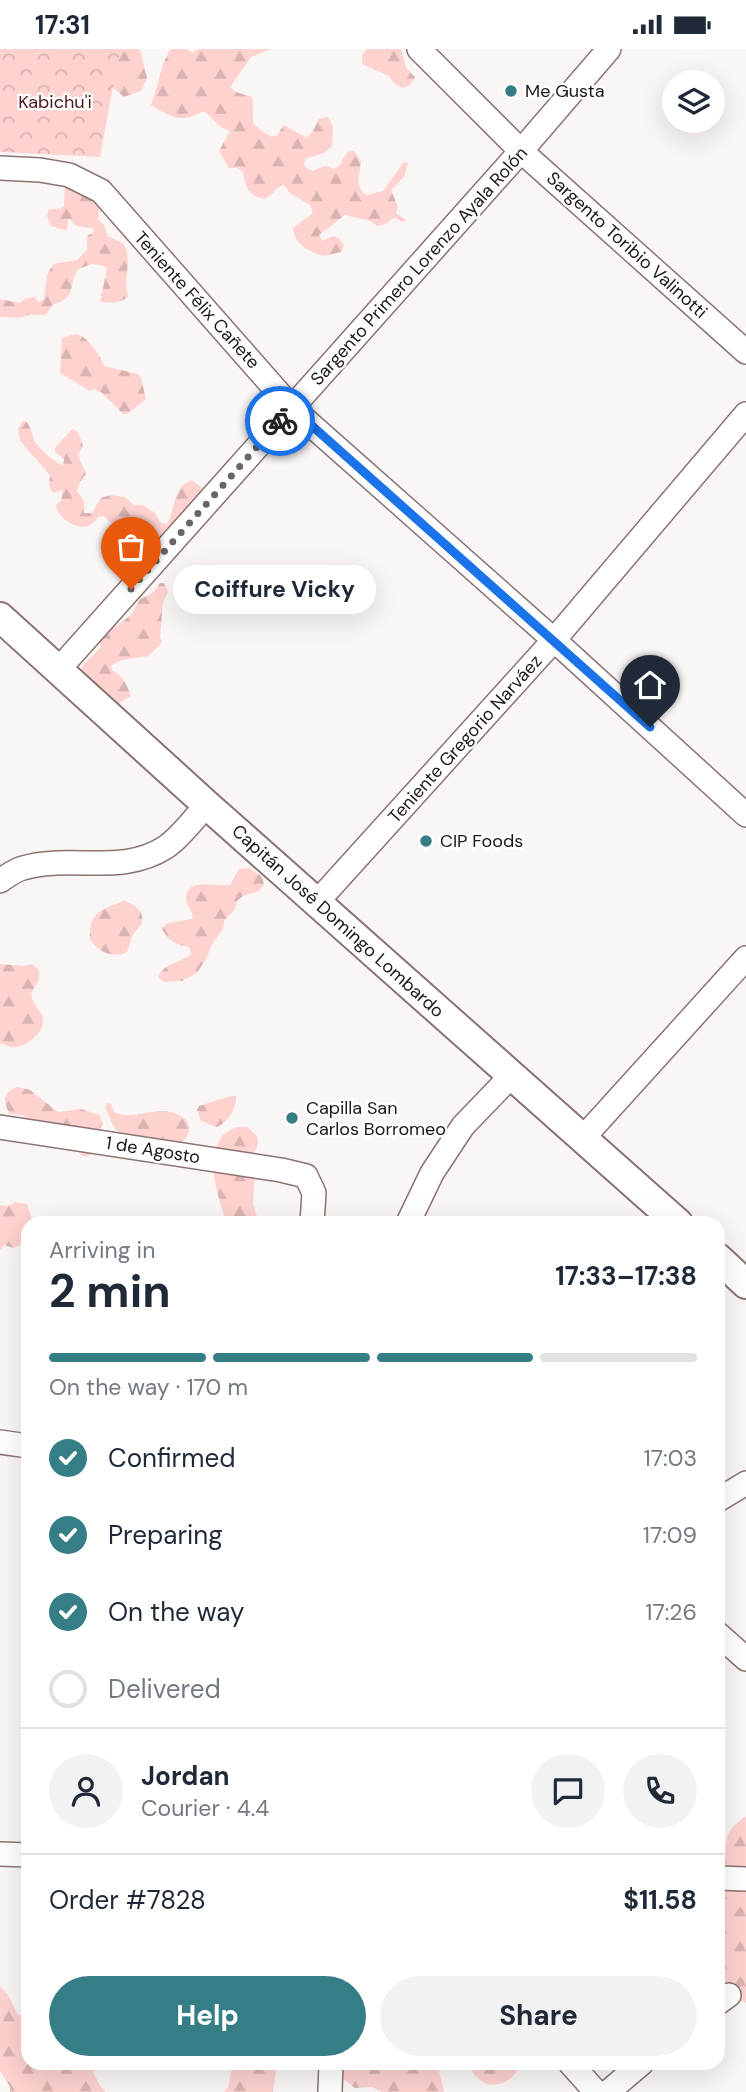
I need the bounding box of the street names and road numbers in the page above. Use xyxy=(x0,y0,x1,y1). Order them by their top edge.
street label: Sargento Primero Lorenzo Ayala Rolón xyxy=(305,141,533,391)
street label: Sargento Toribio Valinotti xyxy=(541,166,713,324)
street label: Teniente Félix Cañete xyxy=(129,226,265,374)
street label: Teniente Gregorio Narváez xyxy=(383,650,547,828)
street label: Capitán José Domingo Lombardo xyxy=(227,819,449,1023)
street label: 1 de Agosto xyxy=(104,1131,202,1169)

